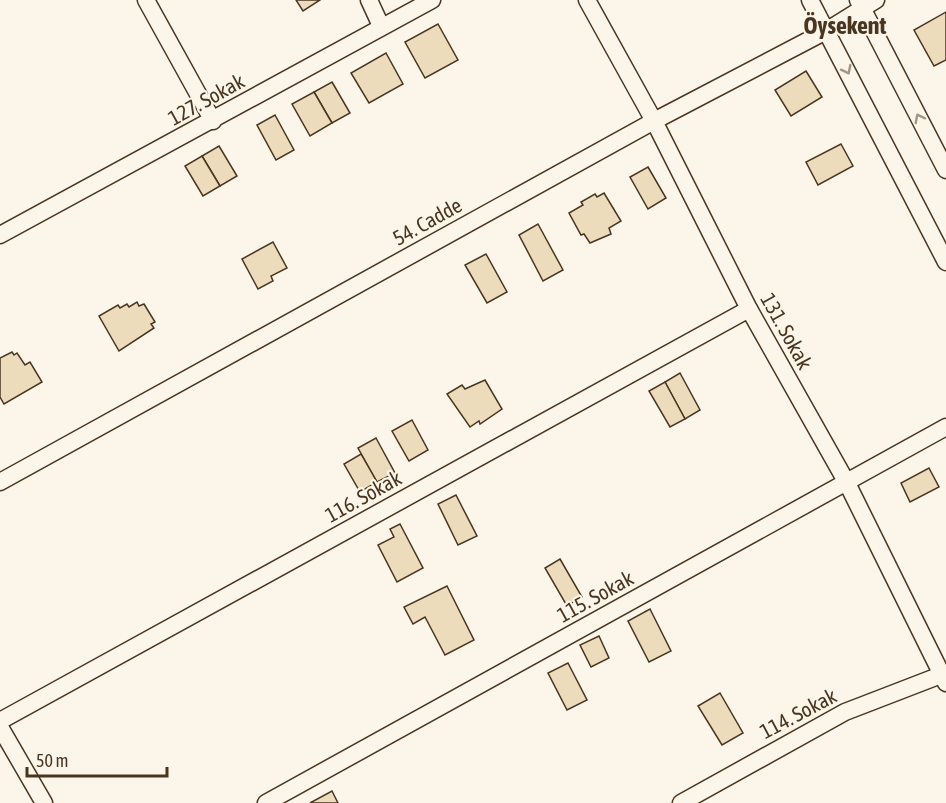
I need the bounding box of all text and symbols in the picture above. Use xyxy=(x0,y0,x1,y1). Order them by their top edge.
district label: Öysekent xyxy=(804,12,886,39)
one-way arrow xyxy=(840,64,851,75)
street label: 127. Sokak xyxy=(164,68,248,130)
one-way arrow xyxy=(915,113,926,124)
street label: 54. Cadde xyxy=(388,192,466,250)
street label: 131. Sokak xyxy=(756,289,818,373)
street label: 116. Sokak xyxy=(321,465,405,527)
street label: 115. Sokak xyxy=(553,565,637,627)
street label: 114. Sokak xyxy=(756,683,840,743)
scale bar xyxy=(27,740,166,778)
text: 50 m xyxy=(36,750,68,771)

